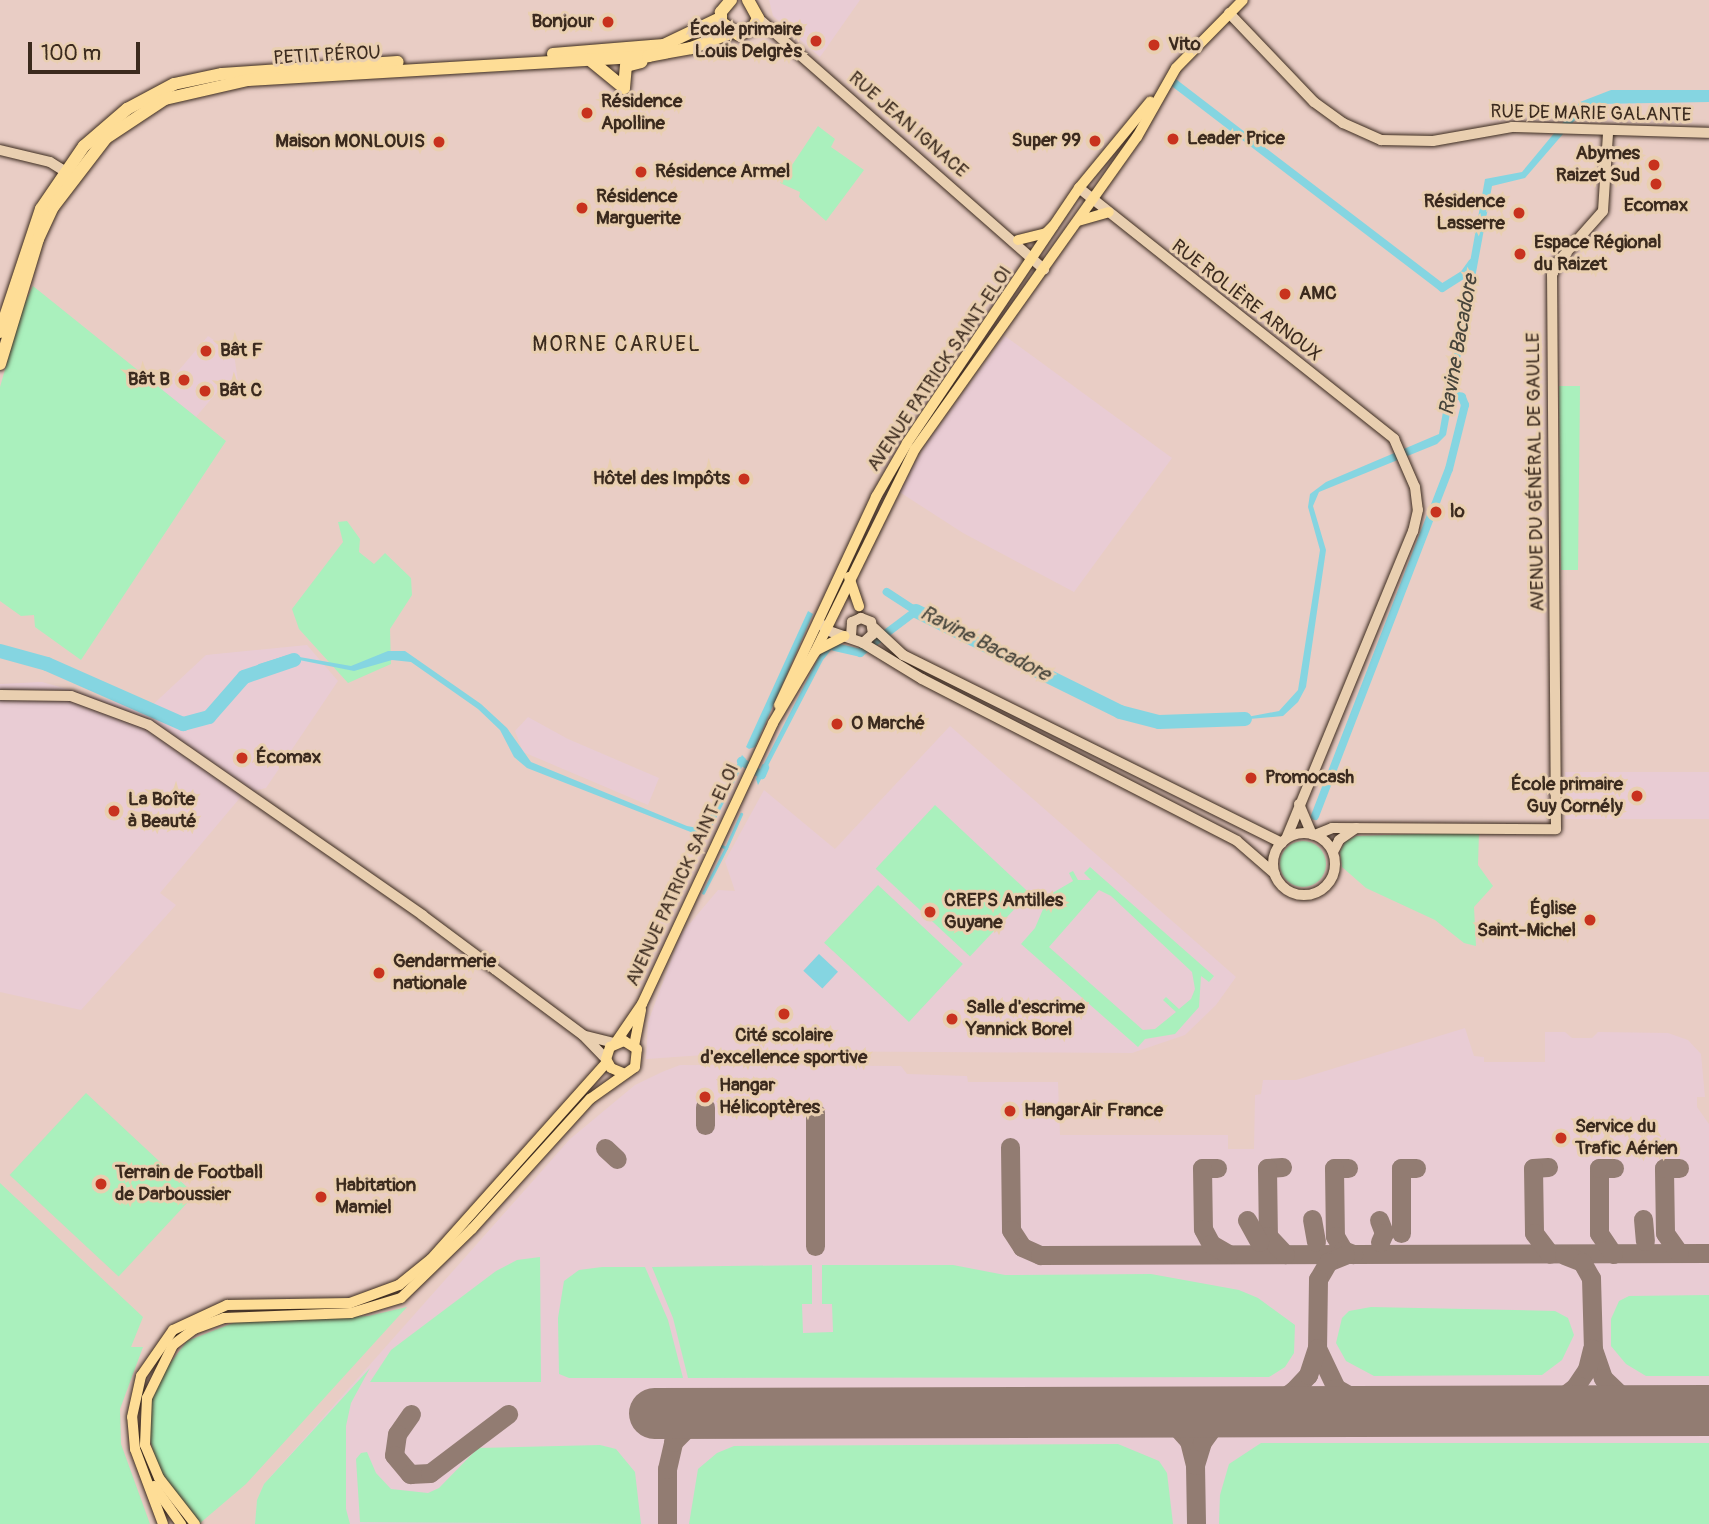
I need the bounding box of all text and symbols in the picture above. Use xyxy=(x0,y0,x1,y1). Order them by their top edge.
place label: Bonjour xyxy=(532,11,594,33)
marker: Bonjour xyxy=(600,14,616,30)
place label: École primaire Louis Delgrès xyxy=(690,19,802,63)
scale bar xyxy=(32,28,144,72)
marker: École primaire Louis Delgrès xyxy=(808,33,824,49)
place label: Vito xyxy=(1168,34,1201,56)
marker: Vito xyxy=(1146,37,1162,53)
text: 100 m xyxy=(41,40,101,67)
street label: PETIT PÉROU xyxy=(273,42,381,70)
street label: RUE JEAN IGNACE xyxy=(844,67,972,183)
place label: Résidence Apolline xyxy=(601,91,682,135)
street label: RUE DE MARIE GALANTE xyxy=(1490,101,1692,127)
marker: Résidence Apolline xyxy=(579,105,595,121)
place label: Leader Price xyxy=(1187,128,1285,150)
place label: Super 99 xyxy=(1012,130,1081,152)
place label: Maison MONLOUIS xyxy=(275,131,425,153)
marker: Leader Price xyxy=(1165,131,1181,147)
marker: Super 99 xyxy=(1087,133,1103,149)
marker: Maison MONLOUIS xyxy=(431,134,447,150)
place label: Abymes Raizet Sud xyxy=(1556,143,1640,187)
marker: Abymes Raizet Sud xyxy=(1646,157,1662,173)
place label: Résidence Armel xyxy=(655,161,790,183)
marker: Résidence Armel xyxy=(633,164,649,180)
marker: Ecomax xyxy=(1648,176,1664,192)
place label: Résidence Marguerite xyxy=(596,186,681,230)
place label: Résidence Lasserre xyxy=(1424,191,1505,235)
place label: Ecomax xyxy=(1624,195,1688,217)
marker: Résidence Marguerite xyxy=(574,200,590,216)
marker: Résidence Lasserre xyxy=(1511,205,1527,221)
place label: Espace Régional du Raizet xyxy=(1534,232,1661,276)
street label: RUE ROLIÈRE ARNOUX xyxy=(1167,235,1325,367)
marker: Espace Régional du Raizet xyxy=(1512,246,1528,262)
street label: AVENUE PATRICK SAINT-ELOI xyxy=(863,262,1017,476)
water label: Ravine Bacadore xyxy=(1434,273,1484,417)
place label: AMC xyxy=(1299,283,1337,305)
marker: AMC xyxy=(1277,286,1293,302)
district label: MORNE CARUEL xyxy=(534,332,700,358)
street label: AVENUE DU GÉNÉRAL DE GAULLE xyxy=(1522,332,1550,612)
place label: Bât F xyxy=(220,340,263,362)
marker: Bât F xyxy=(198,343,214,359)
place label: Bât B xyxy=(128,369,170,391)
marker: Bât B xyxy=(176,372,192,388)
place label: Bât C xyxy=(219,380,262,402)
marker: Bât C xyxy=(197,383,213,399)
place label: Hôtel des Impôts xyxy=(593,468,730,490)
marker: Hôtel des Impôts xyxy=(736,471,752,487)
place label: lo xyxy=(1450,501,1465,523)
marker: lo xyxy=(1428,504,1444,520)
water label: Ravine Bacadore xyxy=(916,600,1054,688)
place label: O Marché xyxy=(851,713,925,735)
marker: O Marché xyxy=(829,716,845,732)
place label: Écomax xyxy=(256,747,321,769)
marker: Écomax xyxy=(234,750,250,766)
street label: AVENUE PATRICK SAINT-ELOI xyxy=(621,760,745,990)
place label: Promocash xyxy=(1265,767,1354,789)
marker: Promocash xyxy=(1243,770,1259,786)
place label: École primaire Guy Cornély xyxy=(1511,774,1623,818)
marker: École primaire Guy Cornély xyxy=(1629,788,1645,804)
place label: La Boîte à Beauté xyxy=(128,789,197,833)
marker: La Boîte à Beauté xyxy=(106,803,122,819)
place label: CREPS Antilles Guyane xyxy=(944,890,1063,934)
place label: Église Saint-Michel xyxy=(1477,898,1576,942)
marker: CREPS Antilles Guyane xyxy=(922,904,938,920)
marker: Église Saint-Michel xyxy=(1582,912,1598,928)
place label: Gendarmerie nationale xyxy=(393,951,496,995)
marker: Gendarmerie nationale xyxy=(371,965,387,981)
place label: Salle d'escrime Yannick Borel xyxy=(966,997,1085,1041)
marker: Cité scolaire d'excellence sportive xyxy=(776,1006,792,1022)
marker: Salle d'escrime Yannick Borel xyxy=(944,1011,960,1027)
place label: Cité scolaire d'excellence sportive xyxy=(701,1025,867,1069)
place label: Hangar Hélicoptères xyxy=(719,1075,820,1119)
marker: Hangar Hélicoptères xyxy=(697,1089,713,1105)
place label: HangarAir France xyxy=(1024,1100,1163,1122)
marker: HangarAir France xyxy=(1002,1103,1018,1119)
place label: Service du Trafic Aérien xyxy=(1575,1116,1678,1160)
marker: Service du Trafic Aérien xyxy=(1553,1130,1569,1146)
place label: Terrain de Football de Darboussier xyxy=(115,1162,263,1206)
place label: Habitation Mamiel xyxy=(335,1175,416,1219)
marker: Terrain de Football de Darboussier xyxy=(93,1176,109,1192)
marker: Habitation Mamiel xyxy=(313,1189,329,1205)

